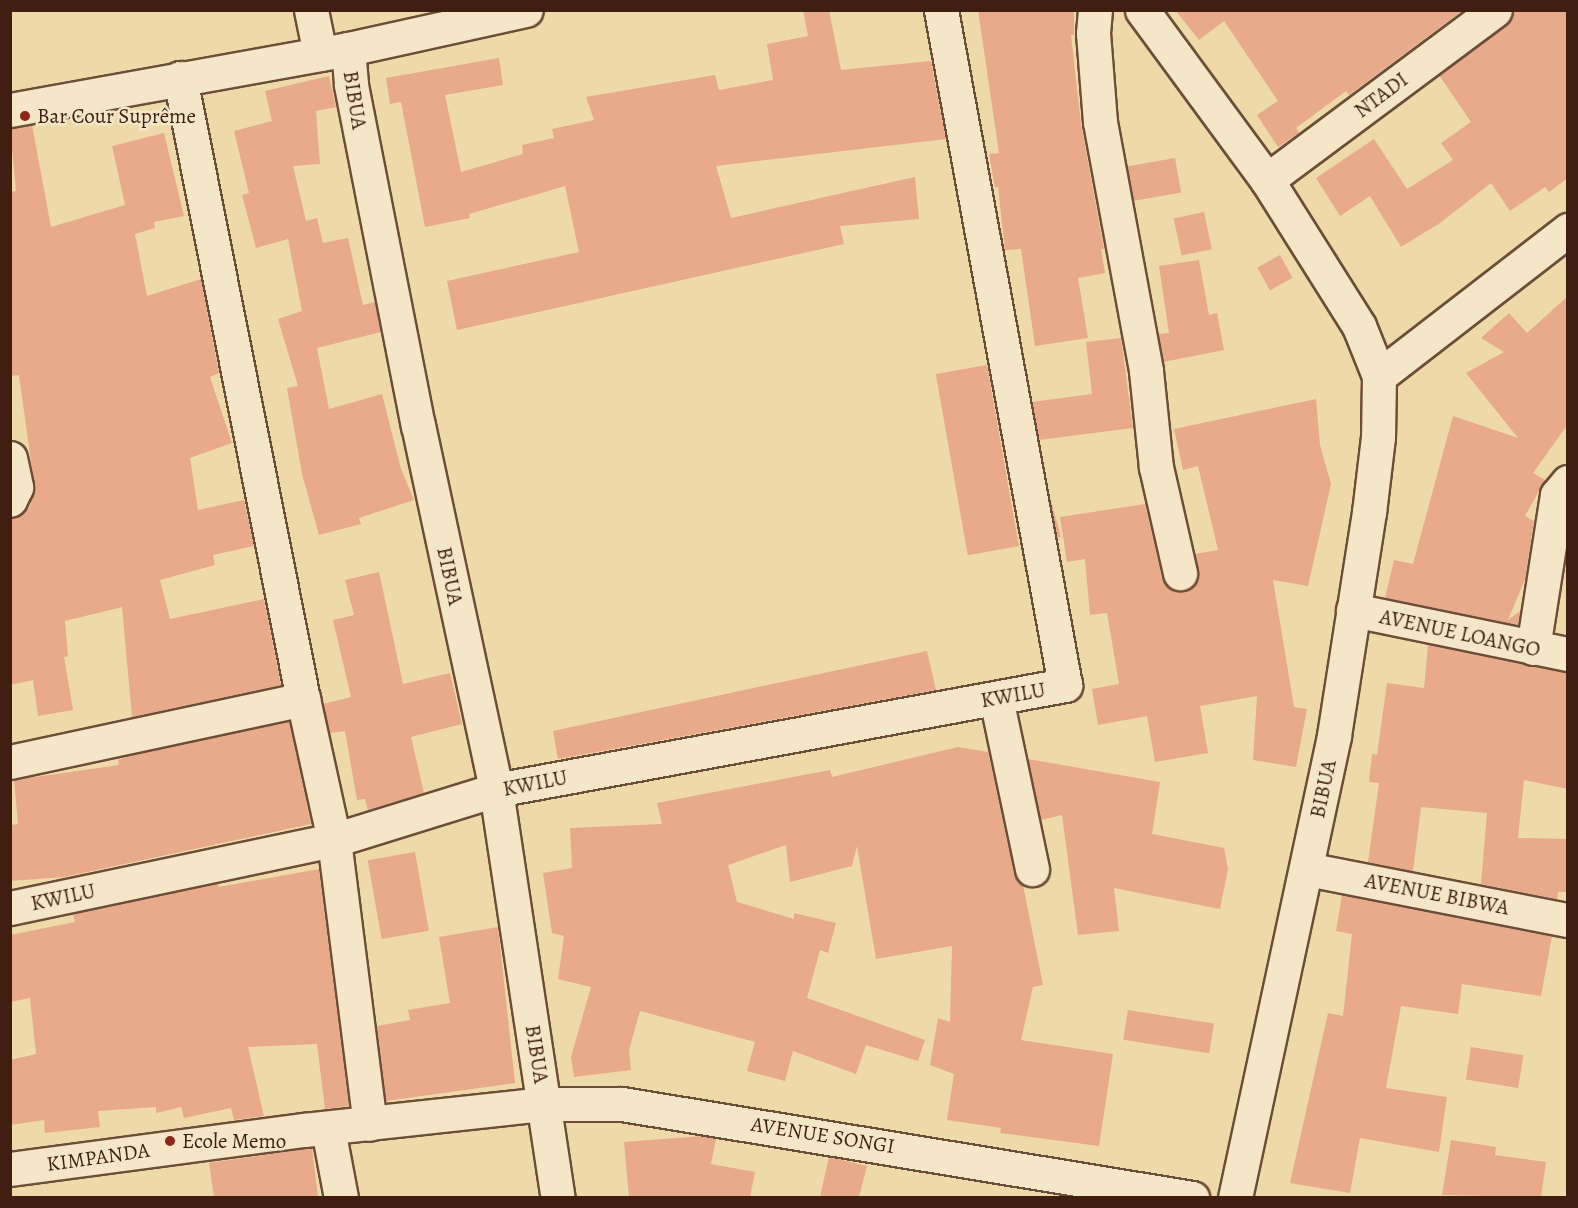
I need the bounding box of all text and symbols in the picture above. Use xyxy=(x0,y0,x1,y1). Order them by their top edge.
street label: NTADI xyxy=(1349,67,1413,123)
street label: BIBUA xyxy=(338,69,372,131)
place label: Bar Cour Suprême xyxy=(37,103,196,129)
marker: Bar Cour Suprême xyxy=(18,109,32,123)
street label: BIBUA xyxy=(432,545,468,607)
street label: AVENUE LOANGO xyxy=(1377,604,1543,662)
street label: KWILU xyxy=(979,677,1047,713)
street label: BIBUA xyxy=(1305,758,1341,820)
street label: KWILU xyxy=(501,764,569,802)
street label: AVENUE BIBWA xyxy=(1363,868,1511,920)
street label: KWILU xyxy=(28,878,98,916)
street label: BIBUA xyxy=(520,1023,554,1085)
street label: AVENUE SONGI xyxy=(749,1111,897,1159)
place label: Ecole Memo xyxy=(182,1128,286,1154)
marker: Ecole Memo xyxy=(163,1134,177,1148)
street label: KIMPANDA xyxy=(45,1137,151,1177)

